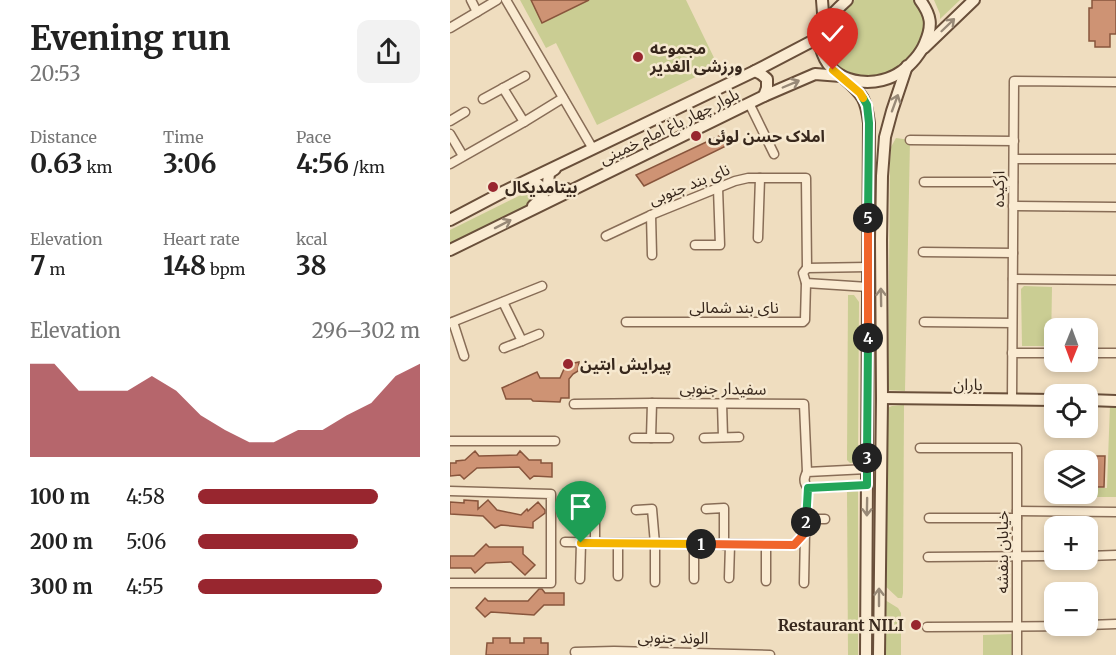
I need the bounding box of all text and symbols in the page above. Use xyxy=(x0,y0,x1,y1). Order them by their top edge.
pin xyxy=(807,8,858,70)
icon: check xyxy=(816,17,849,50)
text: Evening run xyxy=(30,18,230,59)
one-way arrow xyxy=(940,18,955,33)
button: share xyxy=(357,20,420,83)
place label: مجموعه ورزشی الغدیر xyxy=(649,38,742,76)
marker: مجموعه ورزشی الغدیر xyxy=(631,50,645,64)
text: 20:53 xyxy=(30,61,81,86)
one-way arrow xyxy=(782,78,800,89)
street label: بلوار چهار باغ امام خمینی xyxy=(596,83,744,171)
one-way arrow xyxy=(890,94,901,113)
place label: املاک حسن لوئی xyxy=(708,126,825,146)
text: Distance xyxy=(30,127,97,147)
text: Time xyxy=(163,127,204,147)
text: Pace xyxy=(296,127,331,147)
marker: املاک حسن لوئی xyxy=(689,129,703,143)
text: 0.63 xyxy=(30,147,83,180)
text: 3:06 xyxy=(163,147,217,180)
text: 4:56 xyxy=(296,147,349,180)
text: km xyxy=(83,157,113,177)
text: /km xyxy=(349,157,385,177)
street label: نای بند جنوبی xyxy=(646,159,732,209)
street label: ارکیده xyxy=(988,171,1008,207)
place label: بیتامدیکال xyxy=(505,177,578,197)
marker: بیتامدیکال xyxy=(486,180,500,194)
pin: 5 xyxy=(853,203,883,233)
text: 5 xyxy=(863,208,873,228)
one-way arrow xyxy=(493,218,511,229)
text: Elevation xyxy=(30,229,103,249)
text: Heart rate xyxy=(163,229,240,249)
text: kcal xyxy=(296,229,327,249)
text: 7 xyxy=(30,249,46,282)
text: 148 xyxy=(163,249,206,282)
text: 38 xyxy=(296,249,327,282)
text: m xyxy=(46,259,65,279)
text: bpm xyxy=(206,259,245,279)
one-way arrow xyxy=(875,287,887,307)
street label: نای بند شمالی xyxy=(689,297,779,317)
text: Elevation xyxy=(30,318,121,343)
text: 296–302 m xyxy=(312,318,420,343)
north arrow xyxy=(1044,318,1098,372)
map controls xyxy=(1044,318,1098,636)
pin: 4 xyxy=(853,323,883,353)
text: 4 xyxy=(863,328,873,348)
place label: پیرایش ابتین xyxy=(580,354,671,375)
marker: پیرایش ابتین xyxy=(561,357,575,371)
street label: باران xyxy=(953,374,983,394)
street label: سفیدار جنوبی xyxy=(679,377,767,399)
button: locate xyxy=(1044,384,1098,438)
pin: 3 xyxy=(852,443,882,473)
text: 3 xyxy=(862,448,872,468)
button: layers xyxy=(1044,450,1098,504)
pin xyxy=(555,481,606,543)
text: 100 m xyxy=(30,484,90,509)
text: 4:58 xyxy=(126,484,165,509)
icon: arrive xyxy=(564,490,597,523)
one-way arrow xyxy=(861,497,872,517)
pin: 2 xyxy=(791,507,821,537)
street label: خیابان بنفشه xyxy=(992,511,1012,593)
text: 2 xyxy=(801,512,811,532)
button: + xyxy=(1044,516,1098,570)
text: 200 m xyxy=(30,529,93,554)
text: 5:06 xyxy=(126,529,166,554)
pin: 1 xyxy=(686,529,716,559)
text: 1 xyxy=(697,534,705,554)
text: 300 m xyxy=(30,574,93,599)
text: 4:55 xyxy=(126,574,164,599)
button: − xyxy=(1044,582,1098,636)
one-way arrow xyxy=(873,587,885,607)
place label: Restaurant NILI xyxy=(778,615,904,635)
marker: Restaurant NILI xyxy=(909,618,923,632)
street label: الوند جنوبی xyxy=(637,626,709,648)

